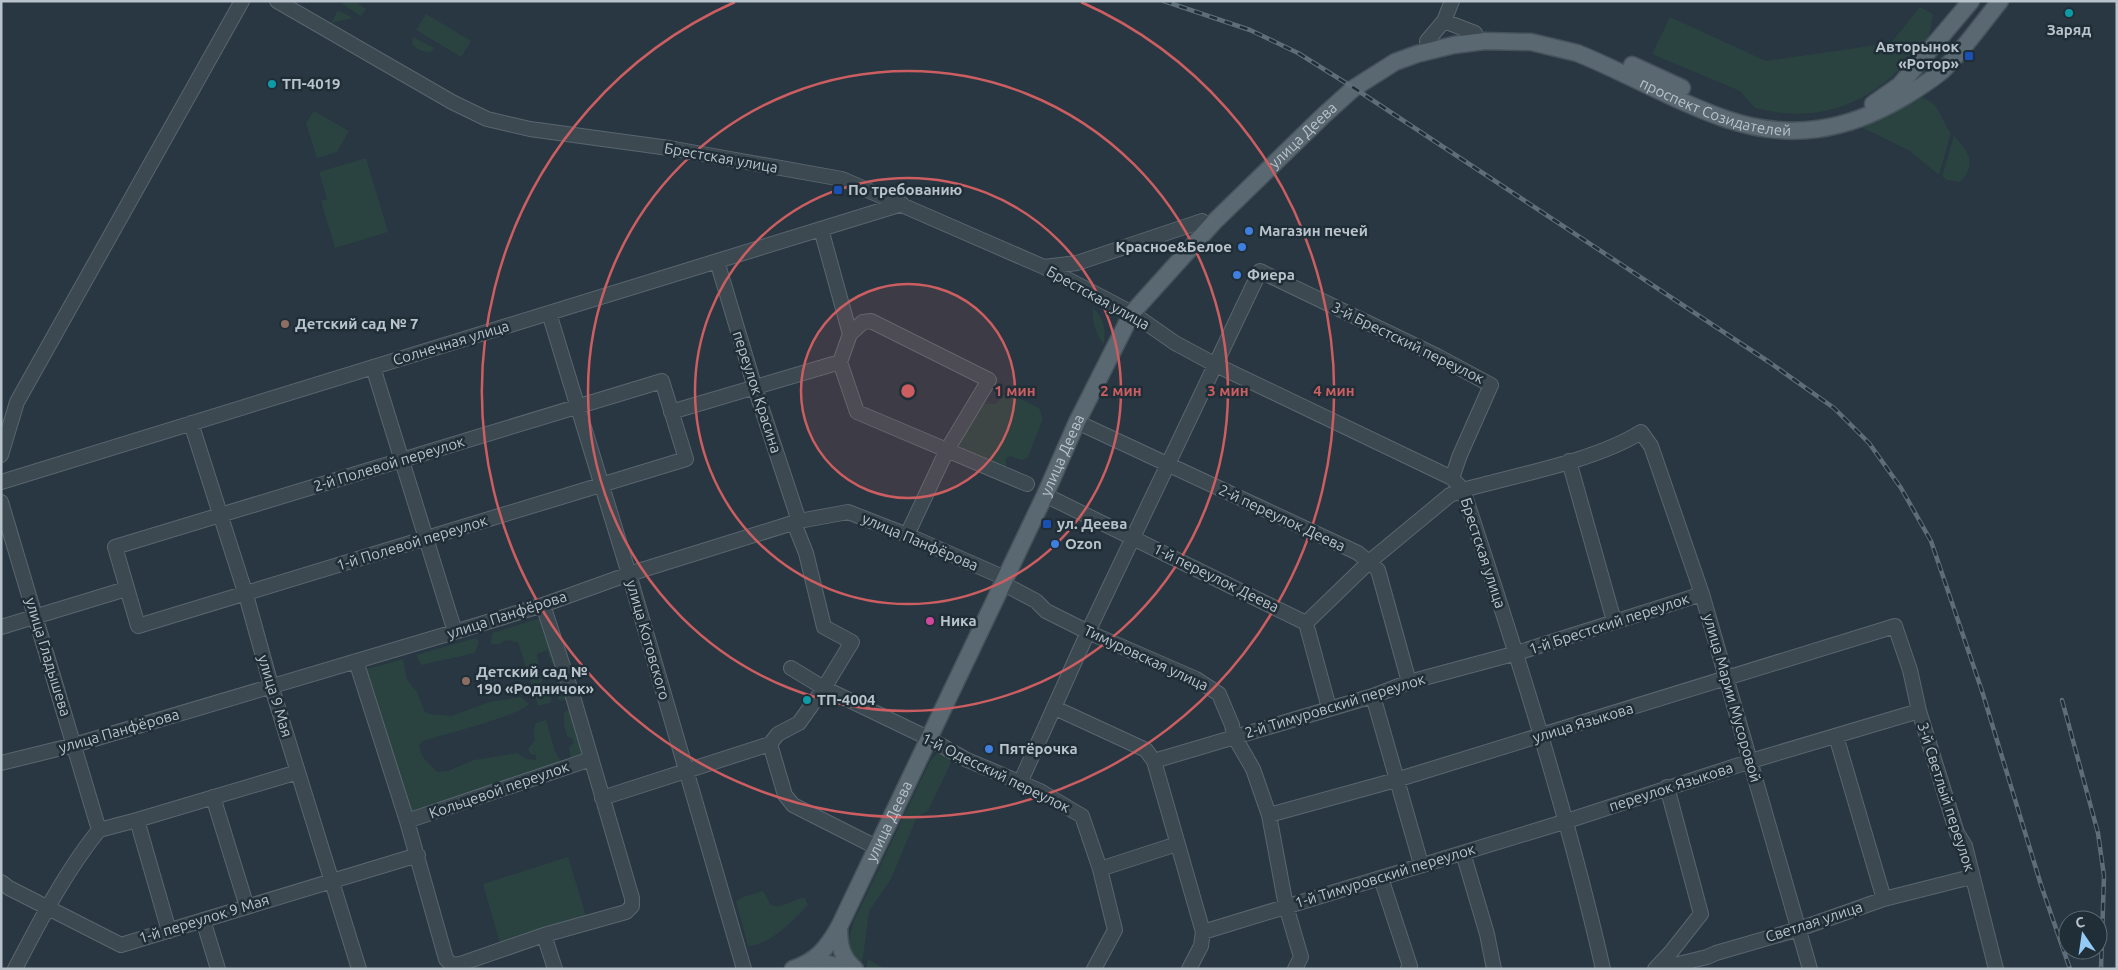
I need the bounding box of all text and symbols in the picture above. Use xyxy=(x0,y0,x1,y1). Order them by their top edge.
marker: Заряд xyxy=(2063,7,2075,19)
place label: Заряд xyxy=(2047,21,2091,38)
place label: Авторынок «Ротор» xyxy=(1876,38,1960,72)
marker: Авторынок «Ротор» xyxy=(1963,50,1975,62)
street label: проспект Созидателей xyxy=(1637,74,1791,139)
place label: ТП-4019 xyxy=(282,75,341,92)
marker: ТП-4019 xyxy=(266,78,278,90)
street label: улица Деева xyxy=(1265,99,1340,172)
street label: Брестская улица xyxy=(663,139,779,176)
place label: По требованию xyxy=(848,181,963,198)
marker: По требованию xyxy=(832,184,844,196)
place label: Магазин печей xyxy=(1259,222,1368,239)
marker: Магазин печей xyxy=(1243,225,1255,237)
place label: Красное&Белое xyxy=(1115,238,1232,255)
marker: Красное&Белое xyxy=(1236,241,1248,253)
street label: Брестская улица xyxy=(1044,262,1153,333)
place label: Фиера xyxy=(1247,266,1295,283)
marker: Фиера xyxy=(1231,269,1243,281)
street label: 3-й Брестский переулок xyxy=(1329,298,1487,387)
place label: Детский сад № 7 xyxy=(295,315,419,332)
street label: Солнечная улица xyxy=(391,317,511,368)
marker: Детский сад № 7 xyxy=(279,318,291,330)
street label: переулок Красина xyxy=(730,329,785,455)
centre of rings xyxy=(899,382,917,400)
text: 1 мин xyxy=(994,382,1036,399)
text: 2 мин xyxy=(1100,382,1142,399)
text: 3 мин xyxy=(1207,382,1249,399)
text: 4 мин xyxy=(1313,382,1355,399)
street label: улица Деева xyxy=(1037,411,1087,499)
street label: 2-й Полевой переулок xyxy=(311,432,467,495)
street label: 2-й переулок Деева xyxy=(1216,481,1348,554)
street label: Брестская улица xyxy=(1458,495,1509,610)
street label: улица Панфёрова xyxy=(860,509,981,574)
street label: 1-й Полевой переулок xyxy=(334,511,490,574)
place label: ул. Деева xyxy=(1057,515,1127,532)
marker: ул. Деева xyxy=(1041,518,1053,530)
place label: Ozon xyxy=(1065,535,1102,552)
marker: Ozon xyxy=(1049,538,1061,550)
street label: 1-й переулок Деева xyxy=(1151,540,1282,615)
street label: улица Котовского xyxy=(623,578,674,702)
street label: улица Панфёрова xyxy=(445,587,569,642)
street label: 1-й Брестский переулок xyxy=(1527,590,1691,657)
street label: улица Гладышева xyxy=(22,595,75,718)
place label: Ника xyxy=(940,612,977,629)
street label: улица Марии Мусоровой xyxy=(1700,612,1765,784)
marker: Ника xyxy=(924,615,936,627)
street label: Тимуровская улица xyxy=(1081,621,1211,694)
street label: улица 9 Мая xyxy=(255,653,296,739)
place label: Детский сад № 190 «Родничок» xyxy=(476,663,595,697)
street label: 2-й Тимуровский переулок xyxy=(1243,670,1427,741)
marker: Детский сад № 190 «Родничок» xyxy=(460,675,472,687)
place label: ТП-4004 xyxy=(817,691,876,708)
marker: ТП-4004 xyxy=(801,694,813,706)
street label: улица Языкова xyxy=(1530,699,1635,746)
street label: улица Панфёрова xyxy=(57,705,181,756)
street label: 3-й Светлый переулок xyxy=(1914,720,1979,874)
street label: 1-й Одесский переулок xyxy=(919,729,1073,816)
place label: Пятёрочка xyxy=(999,740,1078,757)
marker: Пятёрочка xyxy=(983,743,995,755)
street label: Кольцевой переулок xyxy=(427,757,571,821)
street label: переулок Языкова xyxy=(1607,758,1735,815)
street label: улица Деева xyxy=(862,778,915,864)
street label: 1-й Тимуровский переулок xyxy=(1293,840,1477,911)
street label: 1-й переулок 9 Мая xyxy=(137,891,271,946)
street label: Светлая улица xyxy=(1763,898,1865,945)
north arrow xyxy=(2058,910,2108,960)
text: С xyxy=(2074,914,2086,931)

